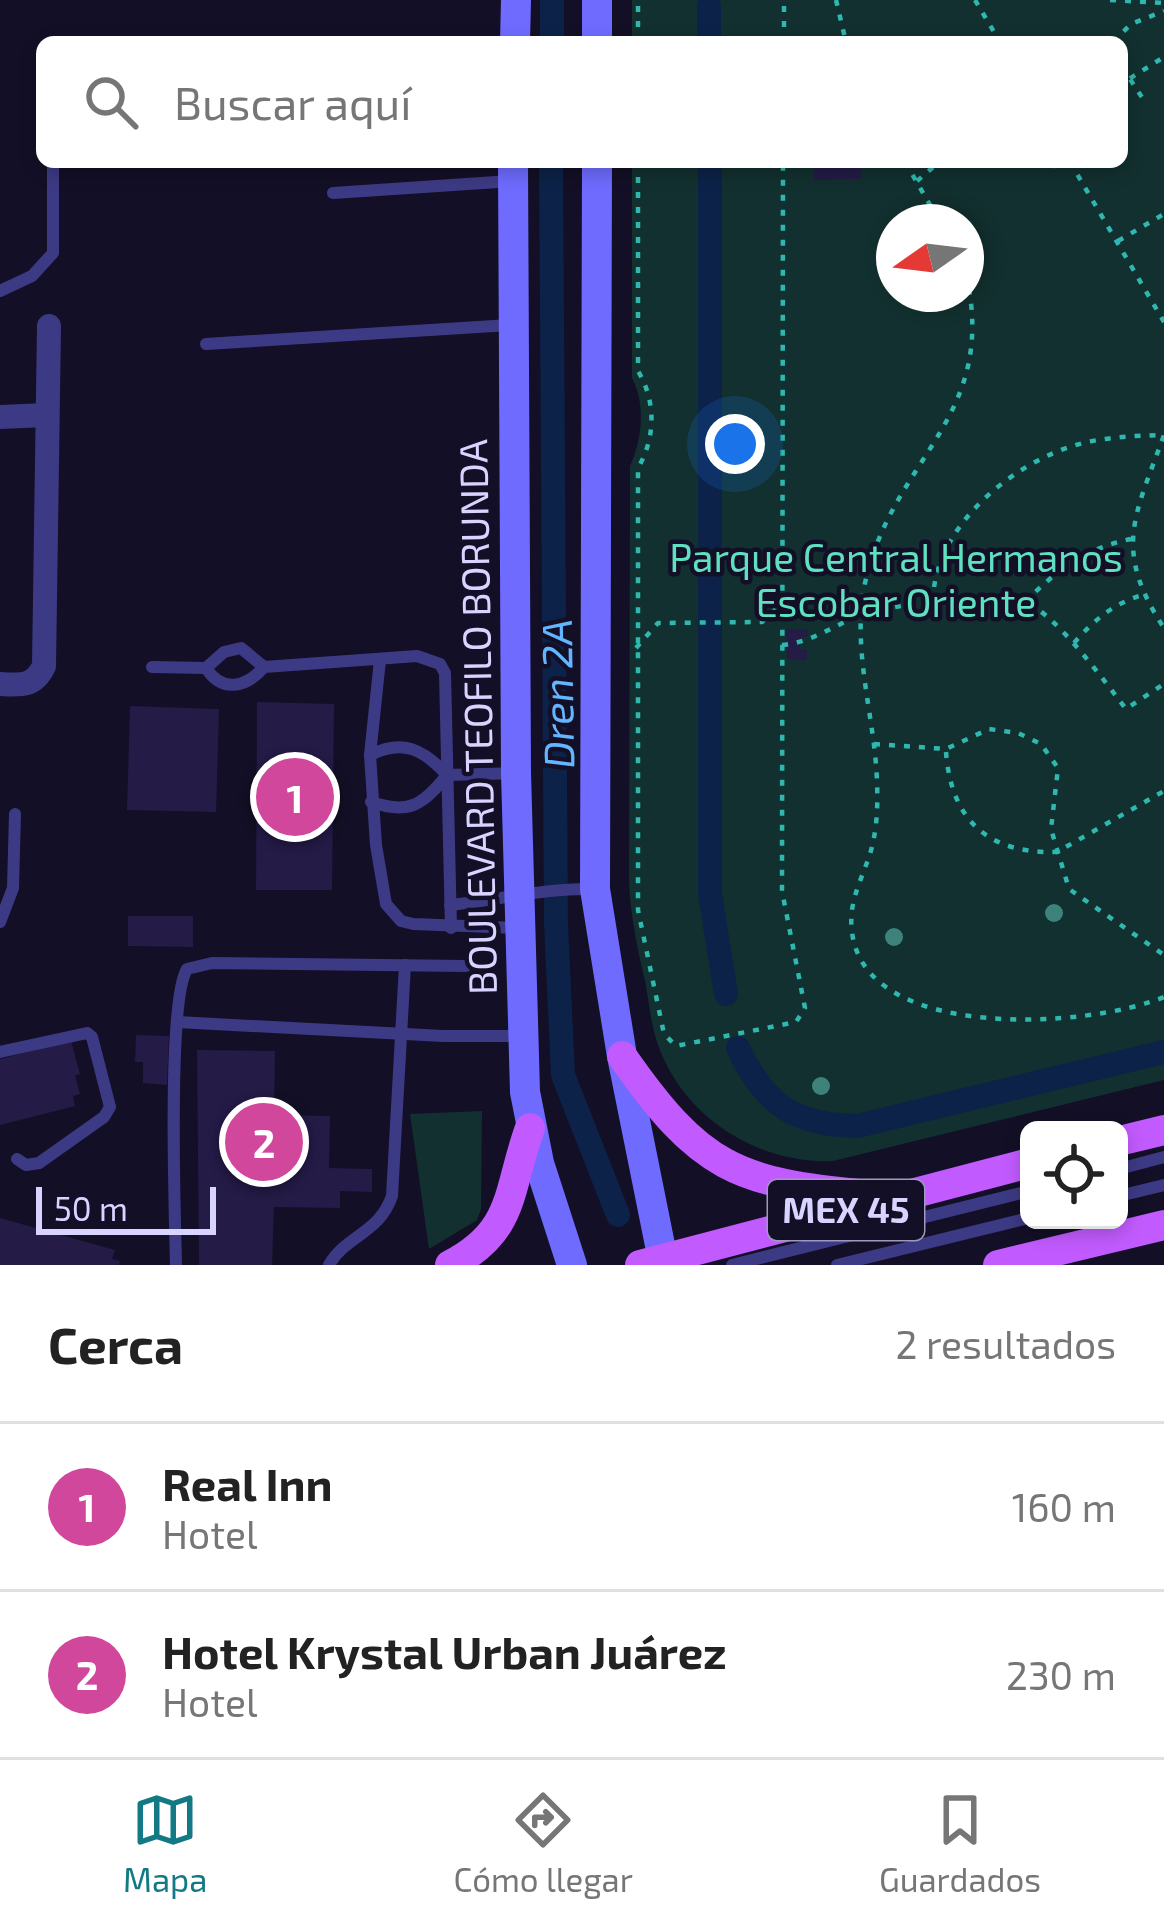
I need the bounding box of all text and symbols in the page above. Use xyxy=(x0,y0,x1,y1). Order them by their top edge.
search box xyxy=(36,36,1128,168)
icon: search xyxy=(78,69,144,135)
text: Buscar aquí xyxy=(174,75,411,129)
north arrow xyxy=(876,204,984,312)
your location xyxy=(705,414,765,474)
street label: BOULEVARD TEOFILO BORUNDA xyxy=(448,439,505,995)
park label: Parque Central Hermanos Escobar Oriente xyxy=(669,533,1123,625)
water label: Dren 2A xyxy=(530,619,582,769)
pin: 1 xyxy=(256,752,334,842)
pin: 2 xyxy=(225,1097,303,1187)
map controls xyxy=(1020,1121,1128,1229)
button: locate xyxy=(1020,1121,1128,1229)
road number: MEX 45 xyxy=(768,1180,924,1240)
scale bar xyxy=(36,1181,216,1234)
text: 50 m xyxy=(54,1188,128,1228)
text: Cerca xyxy=(48,1313,183,1374)
text: 2 resultados xyxy=(895,1320,1116,1367)
text: Real Inn xyxy=(162,1456,333,1510)
text: 1 xyxy=(79,1483,95,1530)
text: 160 m xyxy=(1012,1483,1116,1530)
text: Hotel xyxy=(162,1510,258,1557)
text: Hotel Krystal Urban Juárez xyxy=(162,1624,727,1678)
text: 2 xyxy=(76,1651,98,1698)
text: 230 m xyxy=(1006,1651,1116,1698)
text: Hotel xyxy=(162,1678,258,1725)
tab: Mapa xyxy=(123,1787,207,1899)
tab: Cómo llegar xyxy=(453,1787,633,1899)
tab: Guardados xyxy=(879,1787,1041,1899)

